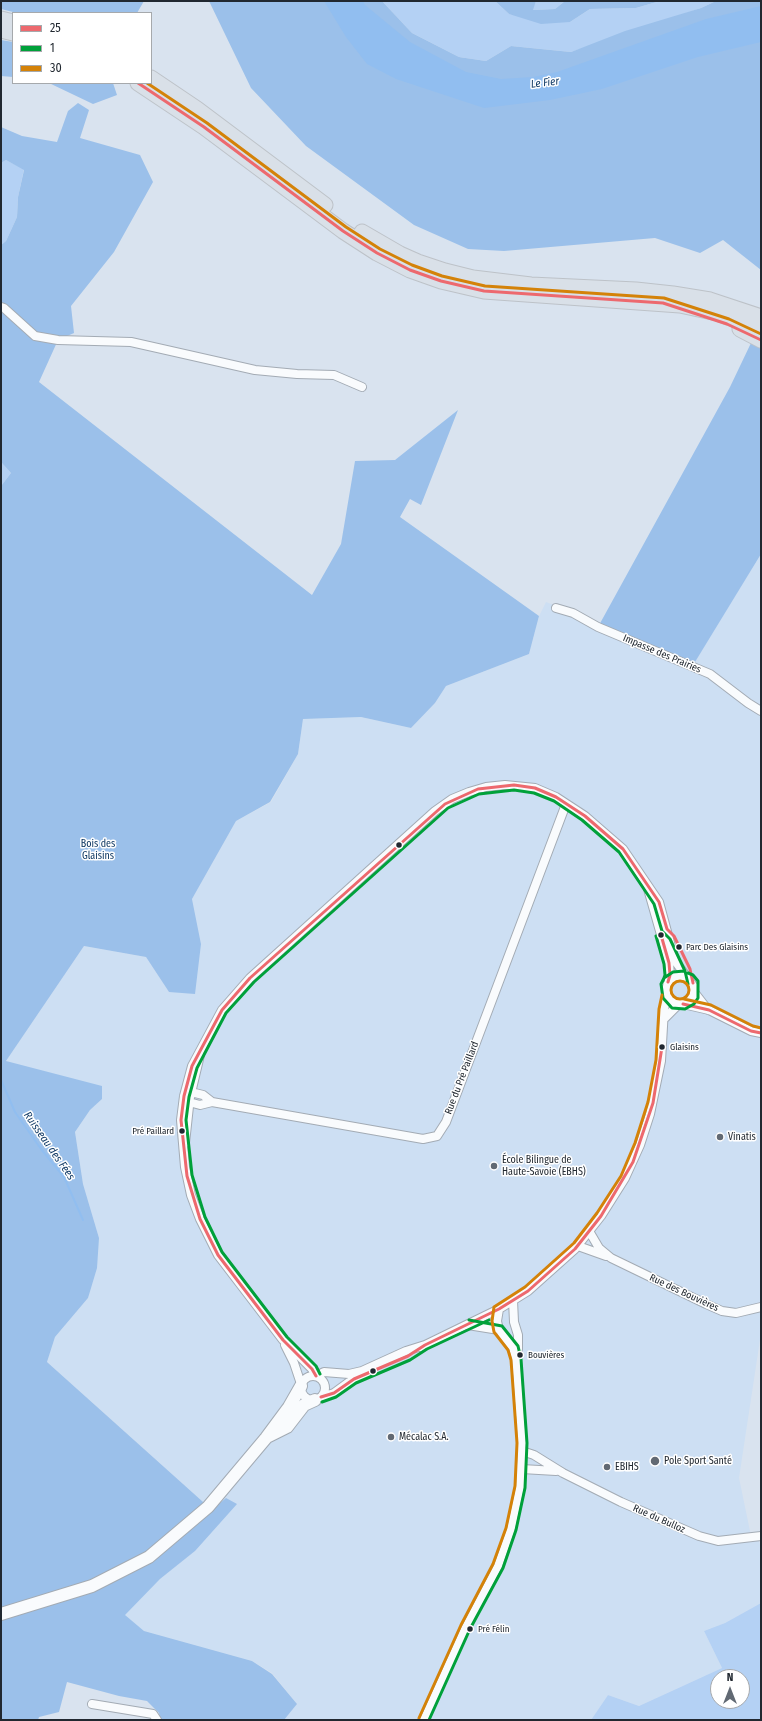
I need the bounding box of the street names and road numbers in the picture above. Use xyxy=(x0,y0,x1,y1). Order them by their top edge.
street label: Impasse des Prairies xyxy=(621,632,703,676)
street label: Rue du Pré Paillard xyxy=(443,1040,481,1116)
street label: Rue des Bouvières xyxy=(647,1272,721,1314)
street label: Rue du Bulloz xyxy=(631,1502,687,1536)

